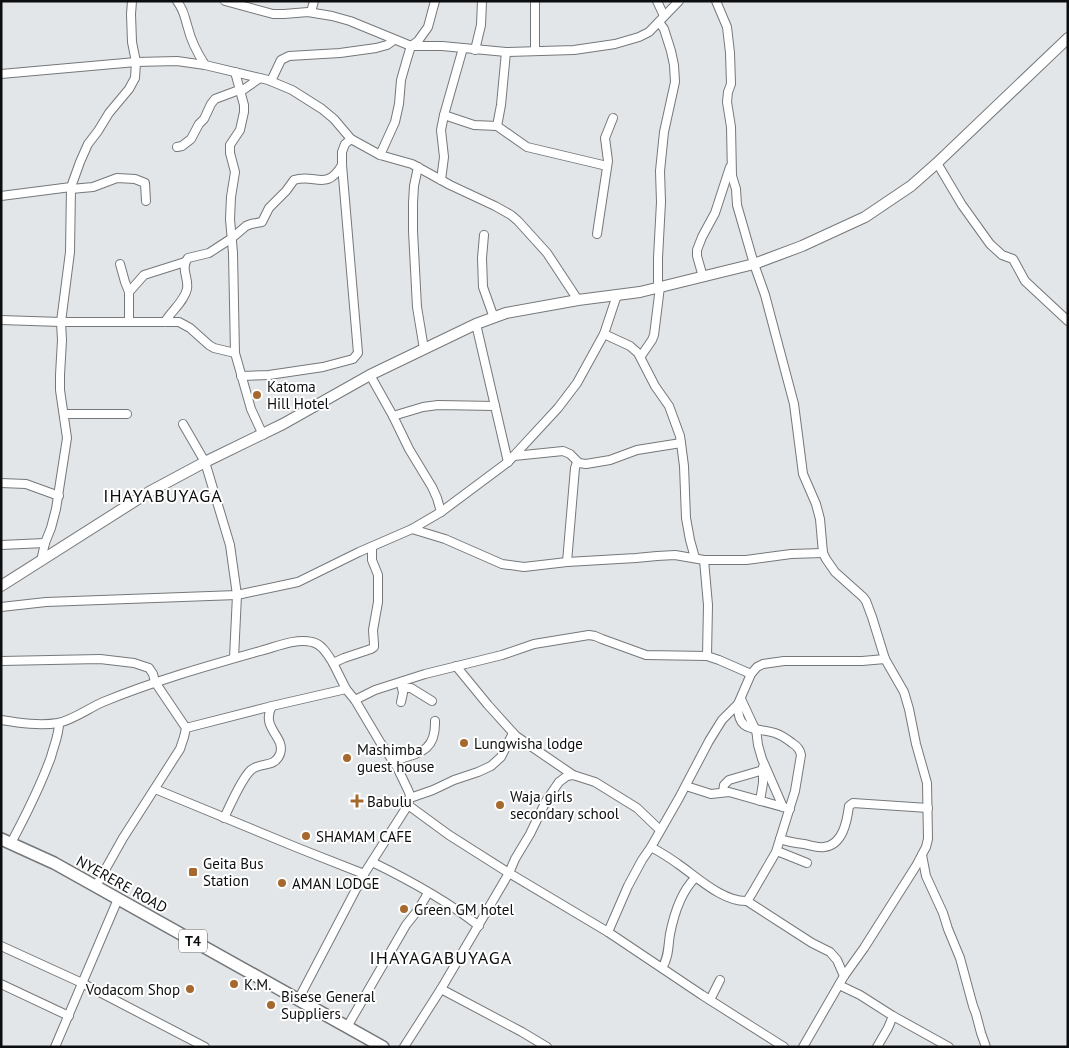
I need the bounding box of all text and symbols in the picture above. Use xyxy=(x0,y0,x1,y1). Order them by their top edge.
place label: Katoma Hill Hotel xyxy=(267,377,330,413)
marker: Katoma Hill Hotel xyxy=(251,389,263,401)
district label: IHAYABUYAGA xyxy=(103,484,223,507)
place label: Lungwisha lodge xyxy=(474,734,583,753)
marker: Lungwisha lodge xyxy=(458,737,470,749)
place label: Mashimba guest house xyxy=(357,740,434,776)
marker: Mashimba guest house xyxy=(341,752,353,764)
place label: Waja girls secondary school xyxy=(510,787,620,823)
place label: Babulu xyxy=(367,792,412,811)
marker: Babulu xyxy=(351,795,363,807)
marker: Waja girls secondary school xyxy=(494,799,506,811)
place label: SHAMAM CAFE xyxy=(316,827,412,846)
marker: SHAMAM CAFE xyxy=(300,830,312,842)
street label: NYERERE ROAD xyxy=(73,851,171,917)
place label: Geita Bus Station xyxy=(203,854,264,890)
marker: Geita Bus Station xyxy=(187,866,199,878)
place label: AMAN LODGE xyxy=(292,874,380,893)
marker: AMAN LODGE xyxy=(276,877,288,889)
place label: Green GM hotel xyxy=(414,900,514,919)
marker: Green GM hotel xyxy=(398,903,410,915)
road number: T4 xyxy=(179,929,207,952)
district label: IHAYAGABUYAGA xyxy=(370,946,512,969)
place label: K.M. xyxy=(244,975,271,994)
marker: K.M. xyxy=(228,978,240,990)
place label: Vodacom Shop xyxy=(85,980,180,999)
marker: Vodacom Shop xyxy=(184,983,196,995)
place label: Bisese General Suppliers xyxy=(281,987,376,1023)
marker: Bisese General Suppliers xyxy=(265,999,277,1011)

